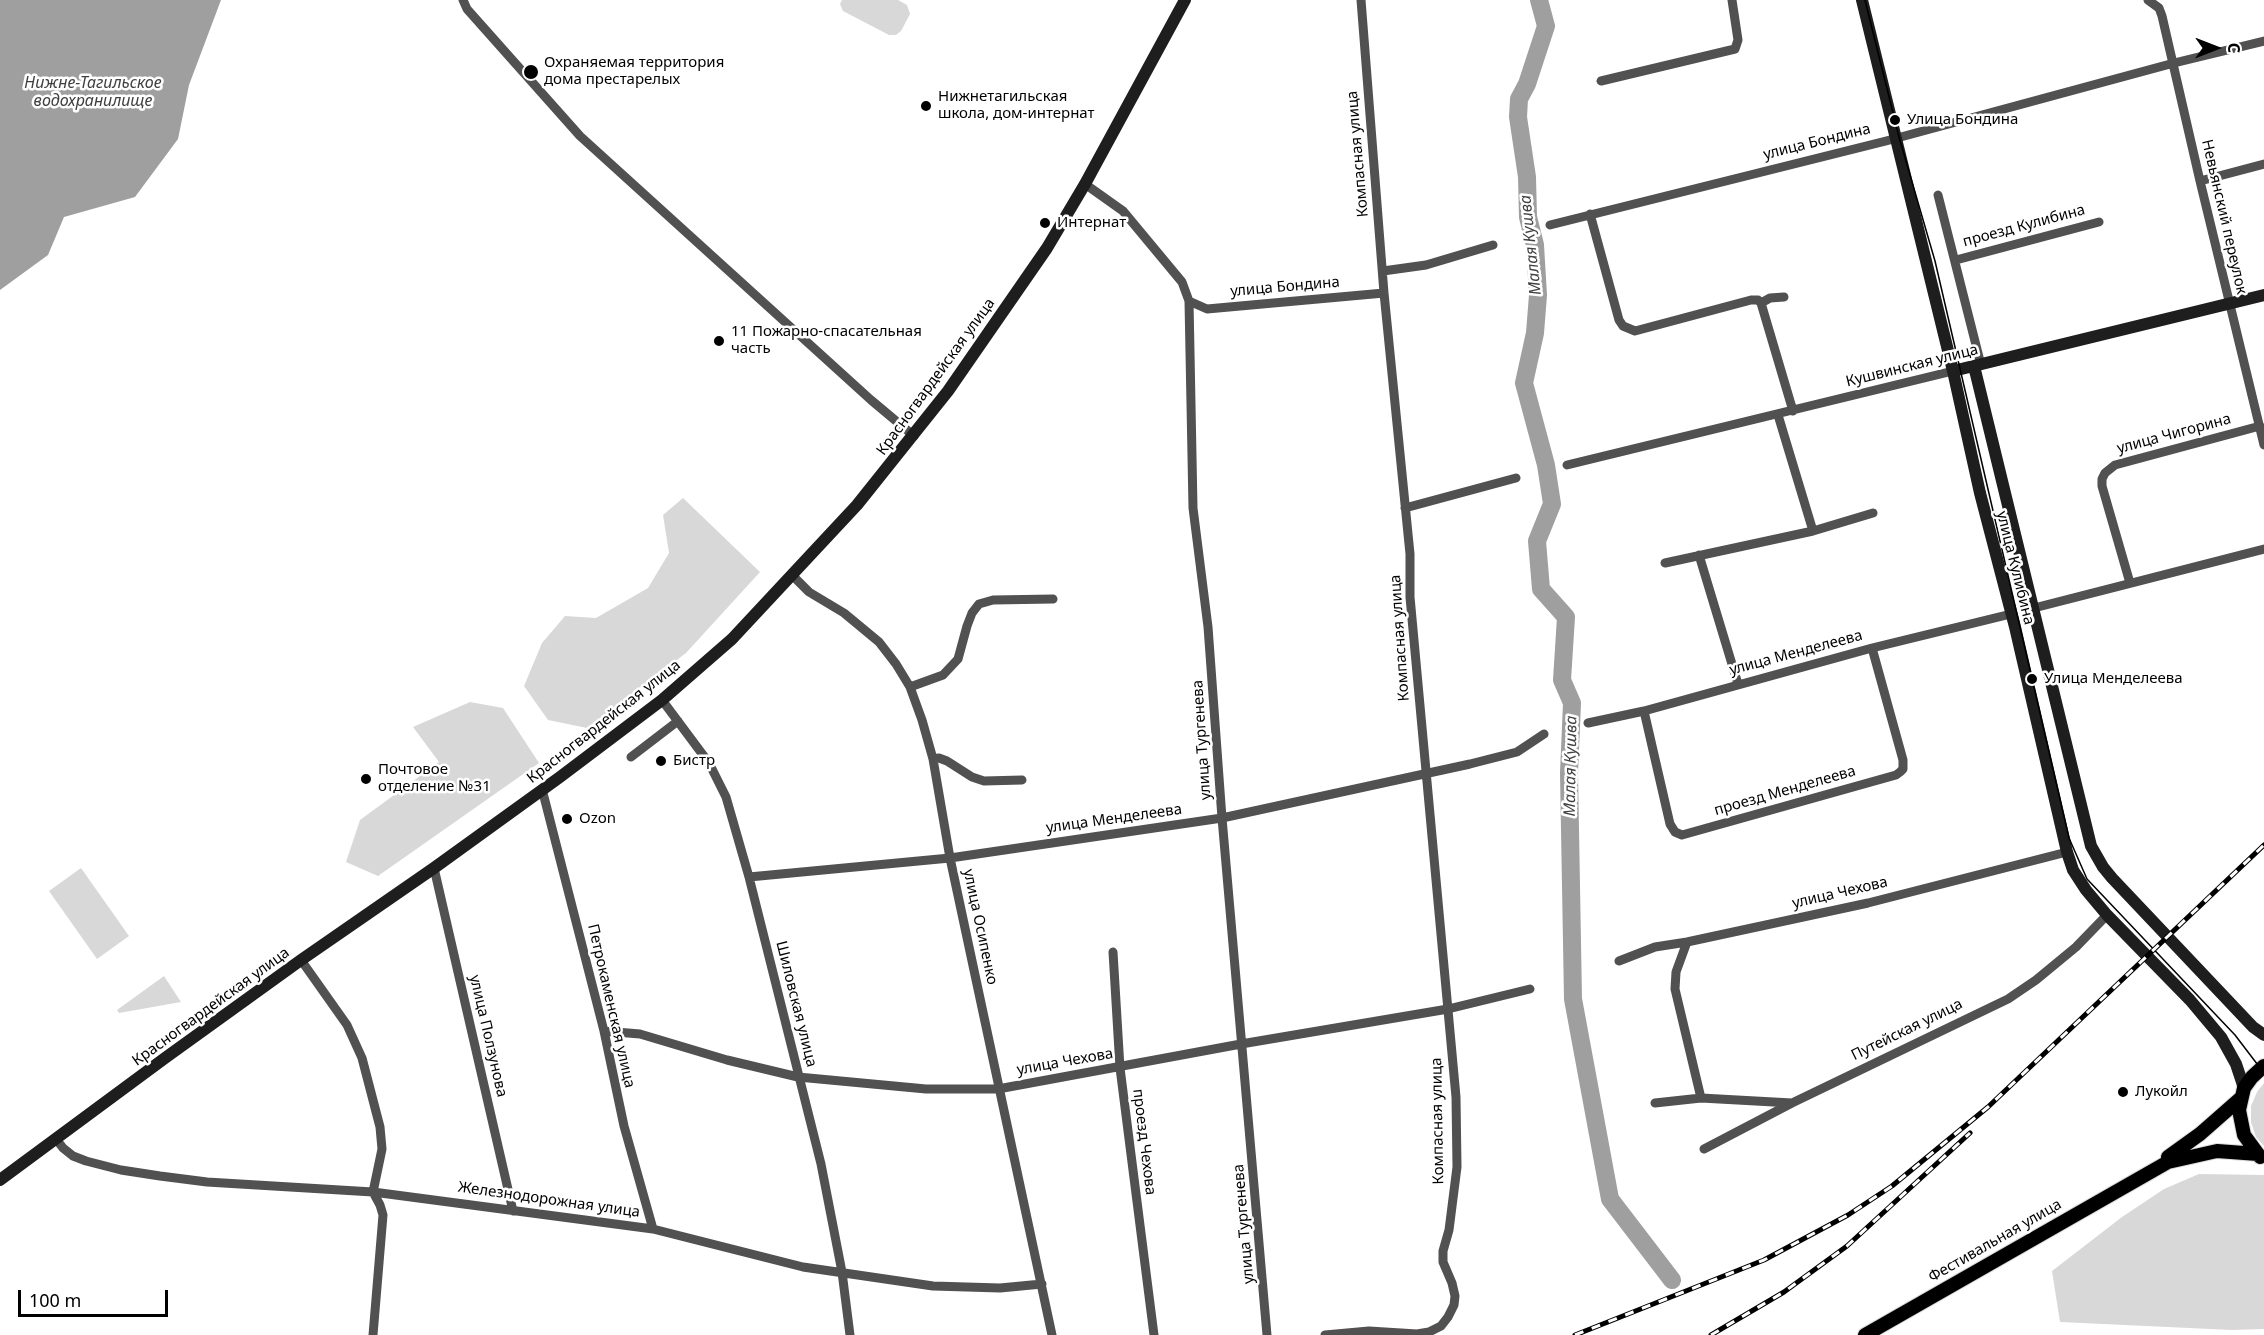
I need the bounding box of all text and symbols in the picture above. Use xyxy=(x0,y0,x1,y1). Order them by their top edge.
north arrow xyxy=(2186,18,2246,78)
text: С xyxy=(2223,43,2245,53)
place label: Охраняемая территория дома престарелых xyxy=(544,54,724,89)
marker: Охраняемая территория дома престарелых xyxy=(522,63,540,81)
water label: Нижне-Тагильское водохранилище xyxy=(24,73,162,111)
place label: Нижнетагильская школа, дом-интернат xyxy=(938,88,1095,123)
street label: Компасная улица xyxy=(1344,90,1372,218)
marker: Нижнетагильская школа, дом-интернат xyxy=(919,99,933,113)
place label: Улица Бондина xyxy=(1907,111,2018,129)
marker: Улица Бондина xyxy=(1888,113,1902,127)
street label: улица Бондина xyxy=(1762,120,1872,164)
street label: Невьянский переулок xyxy=(2197,138,2251,296)
water label: Малая Кушва xyxy=(1516,194,1546,296)
street label: проезд Кулибина xyxy=(1961,201,2087,251)
place label: Интернат xyxy=(1057,214,1126,232)
marker: Интернат xyxy=(1038,216,1052,230)
street label: улица Бондина xyxy=(1230,273,1340,301)
street label: Красногвардейская улица xyxy=(873,295,999,459)
place label: 11 Пожарно-спасательная часть xyxy=(731,323,922,358)
marker: 11 Пожарно-спасательная часть xyxy=(712,334,726,348)
street label: Кушвинская улица xyxy=(1844,341,1980,391)
street label: улица Чигорина xyxy=(2115,410,2233,458)
street label: улица Кулибина xyxy=(1992,509,2038,627)
street label: Компасная улица xyxy=(1387,574,1413,702)
street label: улица Менделеева xyxy=(1727,627,1865,679)
street label: Красногвардейская улица xyxy=(524,656,684,788)
place label: Улица Менделеева xyxy=(2044,670,2183,688)
marker: Улица Менделеева xyxy=(2025,672,2039,686)
street label: улица Тургенева xyxy=(1189,679,1215,801)
water label: Малая Кушва xyxy=(1561,715,1581,817)
place label: Бистр xyxy=(673,752,715,770)
marker: Бистр xyxy=(654,754,668,768)
place label: Почтовое отделение №31 xyxy=(378,761,491,796)
street label: проезд Менделеева xyxy=(1712,762,1858,820)
marker: Почтовое отделение №31 xyxy=(359,772,373,786)
street label: улица Менделеева xyxy=(1045,801,1183,837)
place label: Ozon xyxy=(579,810,616,828)
marker: Ozon xyxy=(560,812,574,826)
street label: улица Осипенко xyxy=(959,868,1001,986)
street label: улица Чехова xyxy=(1790,873,1890,913)
street label: Петрокаменская улица xyxy=(583,922,639,1090)
street label: Шиловская улица xyxy=(772,939,820,1069)
street label: Красногвардейская улица xyxy=(129,944,293,1070)
street label: улица Ползунова xyxy=(465,973,511,1099)
street label: Путейская улица xyxy=(1848,995,1966,1065)
street label: улица Чехова xyxy=(1015,1045,1115,1079)
street label: Компасная улица xyxy=(1428,1057,1448,1185)
place label: Лукойл xyxy=(2135,1083,2188,1101)
marker: Лукойл xyxy=(2116,1085,2130,1099)
street label: проезд Чехова xyxy=(1129,1088,1159,1196)
street label: улица Тургенева xyxy=(1230,1163,1258,1285)
street label: Железнодорожная улица xyxy=(457,1178,641,1222)
street label: Фестивальная улица xyxy=(1925,1196,2065,1286)
scale bar xyxy=(21,1278,171,1316)
text: 100 m xyxy=(29,1288,81,1312)

